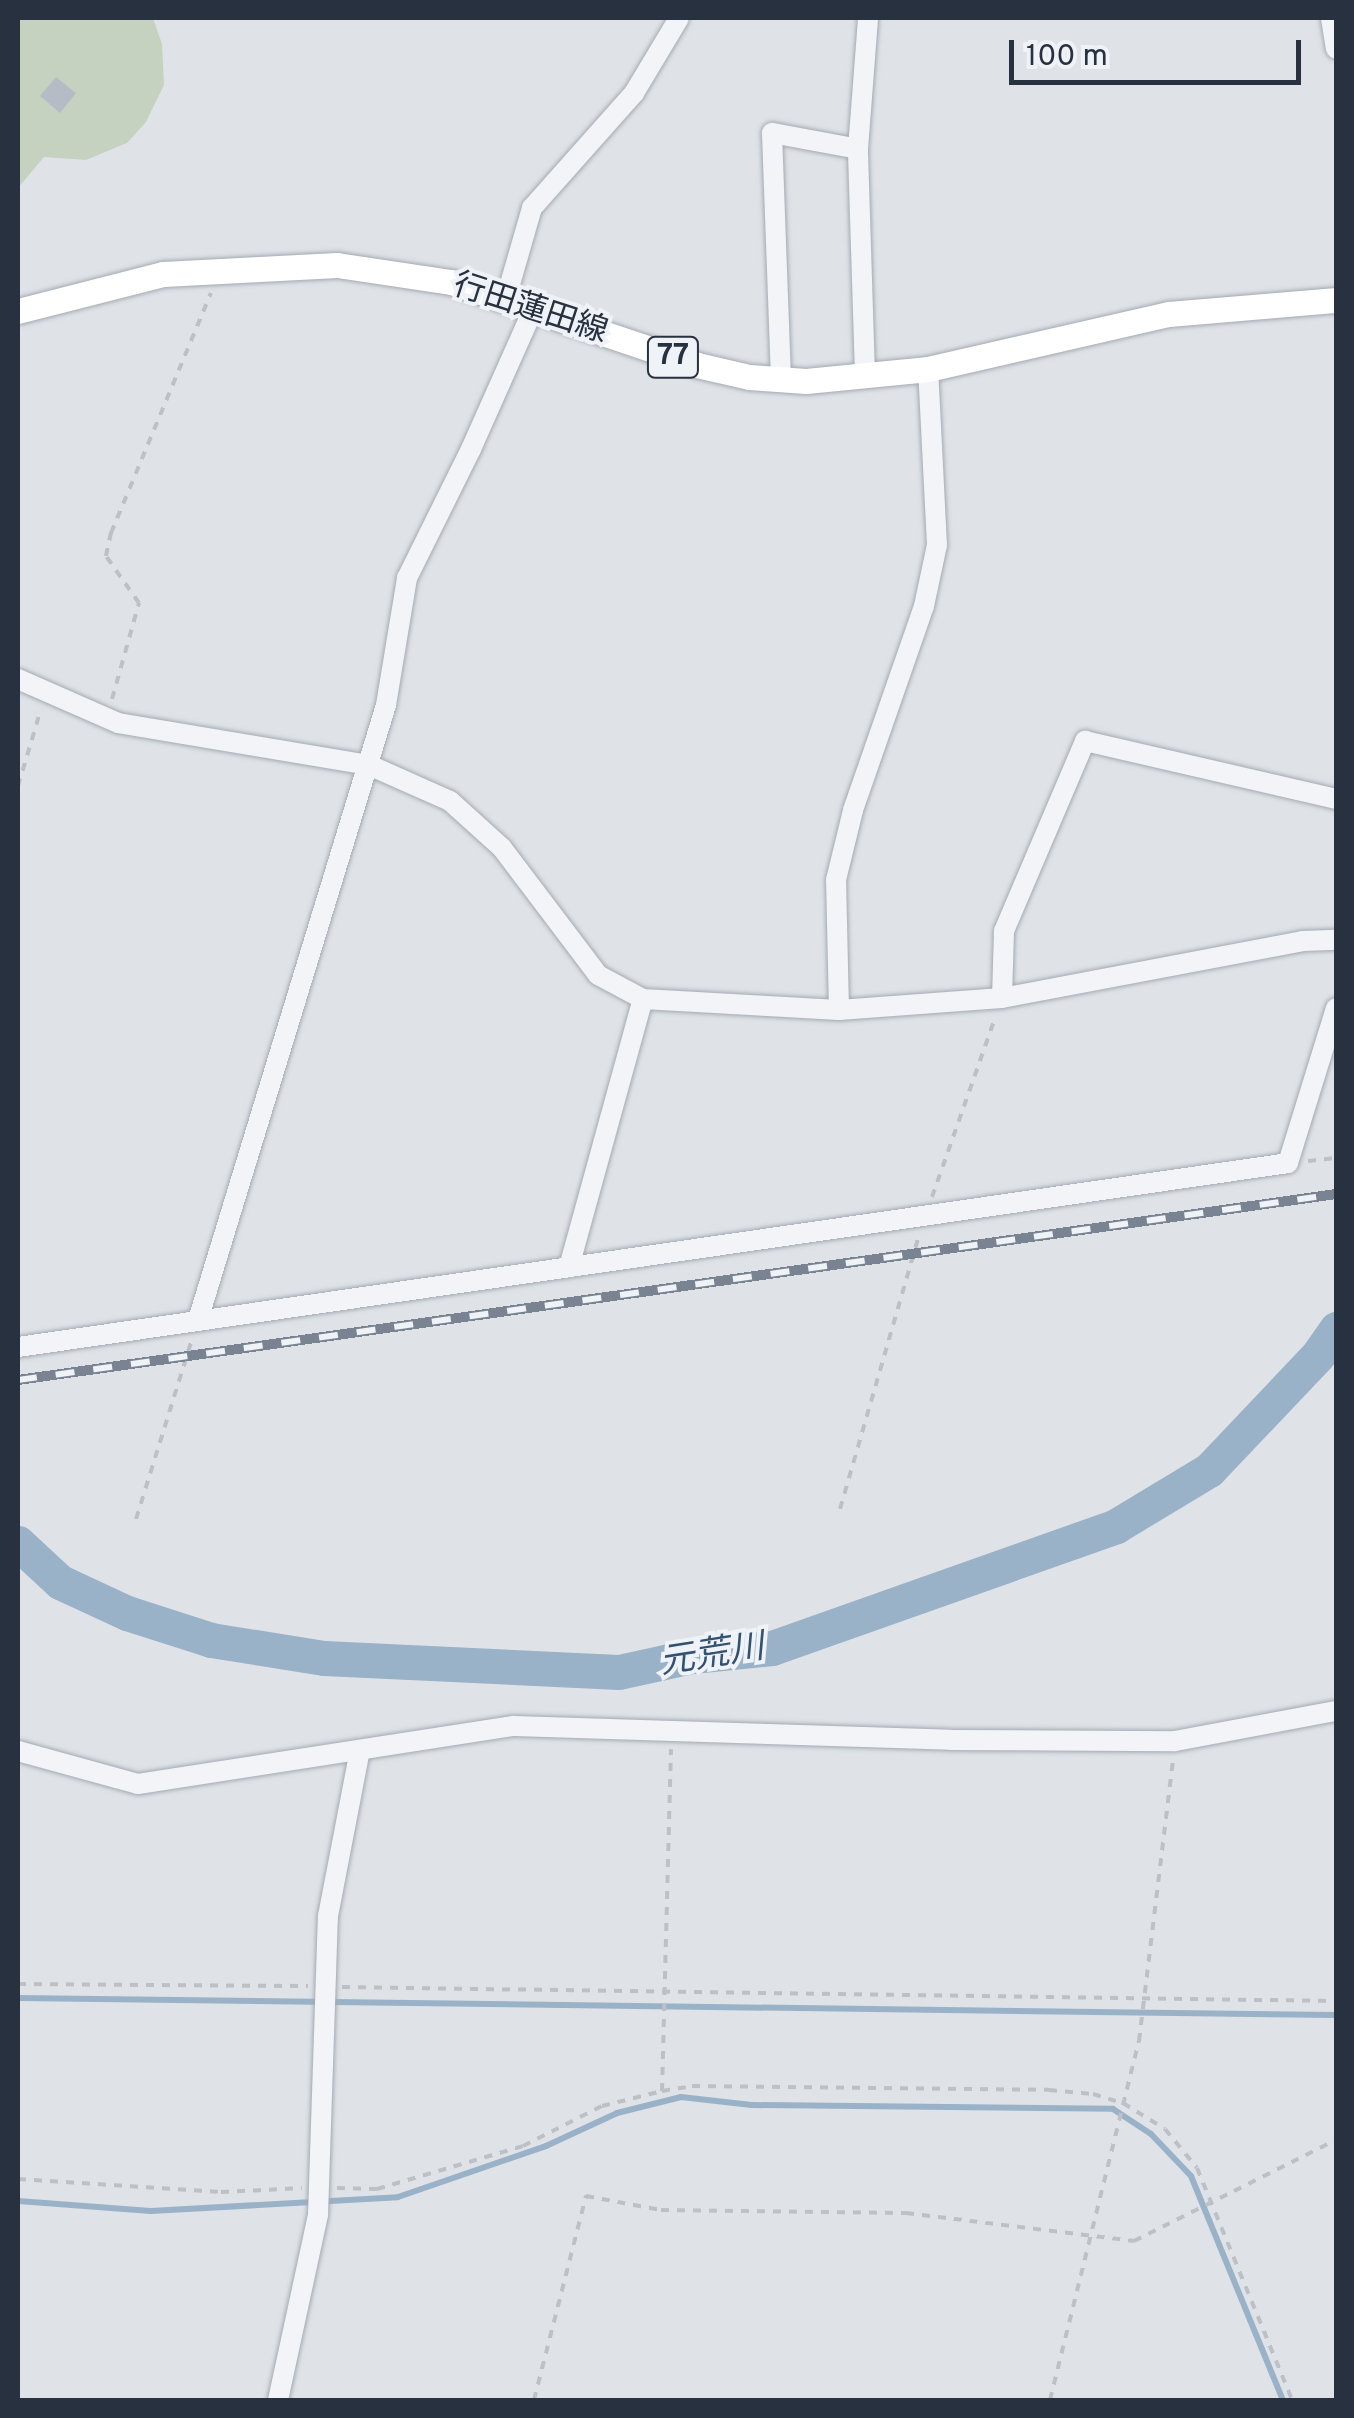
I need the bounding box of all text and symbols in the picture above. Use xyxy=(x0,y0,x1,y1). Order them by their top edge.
scale bar xyxy=(1014,20,1306,82)
text: 100 m xyxy=(1026,39,1108,76)
street label: 行田蓮田線 xyxy=(448,267,612,353)
road number: 77 xyxy=(646,332,700,382)
water label: 元荒川 xyxy=(657,1627,767,1685)

